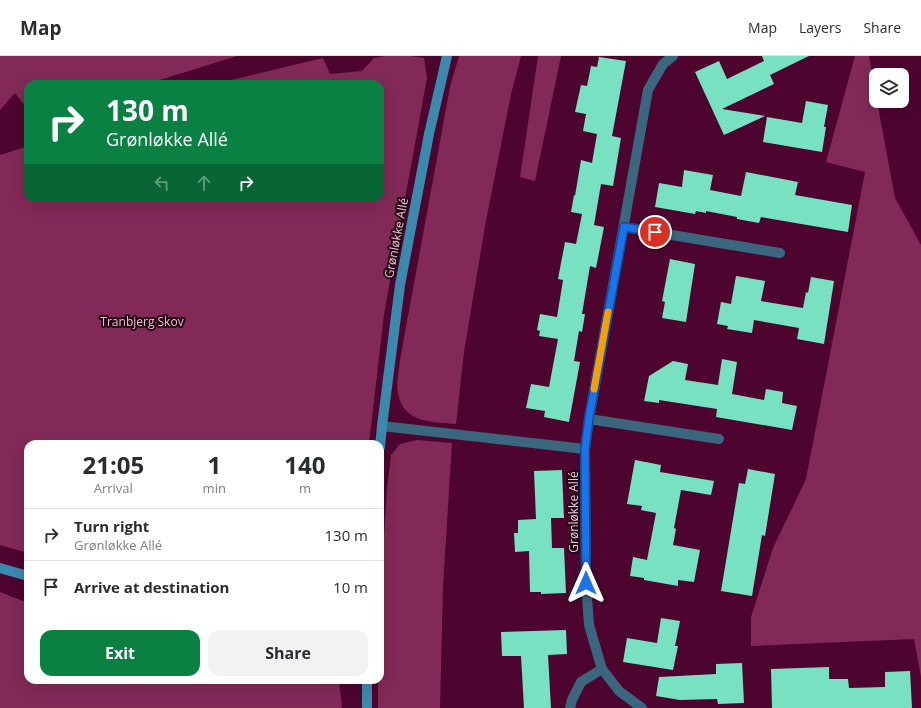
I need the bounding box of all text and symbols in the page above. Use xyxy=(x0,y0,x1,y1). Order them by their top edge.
text: Map xyxy=(20,15,61,41)
text: Map xyxy=(748,18,777,37)
text: Layers xyxy=(799,18,841,37)
text: Share xyxy=(863,18,901,37)
map controls xyxy=(869,68,909,108)
button: layers xyxy=(869,68,909,108)
text: 130 m xyxy=(106,91,189,129)
icon: right xyxy=(40,96,92,148)
text: Grønløkke Allé xyxy=(106,127,228,151)
icon: left xyxy=(151,172,173,194)
icon: ahead xyxy=(193,172,215,194)
icon: right xyxy=(235,172,257,194)
street label: Grønløkke Allé xyxy=(380,196,412,280)
pin xyxy=(638,215,672,249)
icon: arrive xyxy=(644,221,666,243)
park label: Tranbjerg Skov xyxy=(100,313,184,330)
text: 21:05 xyxy=(82,448,144,481)
text: 1 xyxy=(207,448,221,481)
text: 140 xyxy=(284,448,326,481)
street label: Grønløkke Allé xyxy=(565,471,582,553)
text: Arrival xyxy=(94,479,133,497)
text: min xyxy=(203,479,226,497)
text: m xyxy=(299,479,311,497)
text: Turn right xyxy=(74,516,149,536)
icon: right xyxy=(40,524,62,546)
text: 130 m xyxy=(324,525,368,545)
text: Grønløkke Allé xyxy=(74,536,162,554)
position arrow xyxy=(565,562,607,604)
icon: arrive xyxy=(40,576,62,598)
text: Arrive at destination xyxy=(74,577,229,597)
text: 10 m xyxy=(333,577,368,597)
button: Exit xyxy=(40,630,200,676)
button: Share xyxy=(208,630,368,676)

